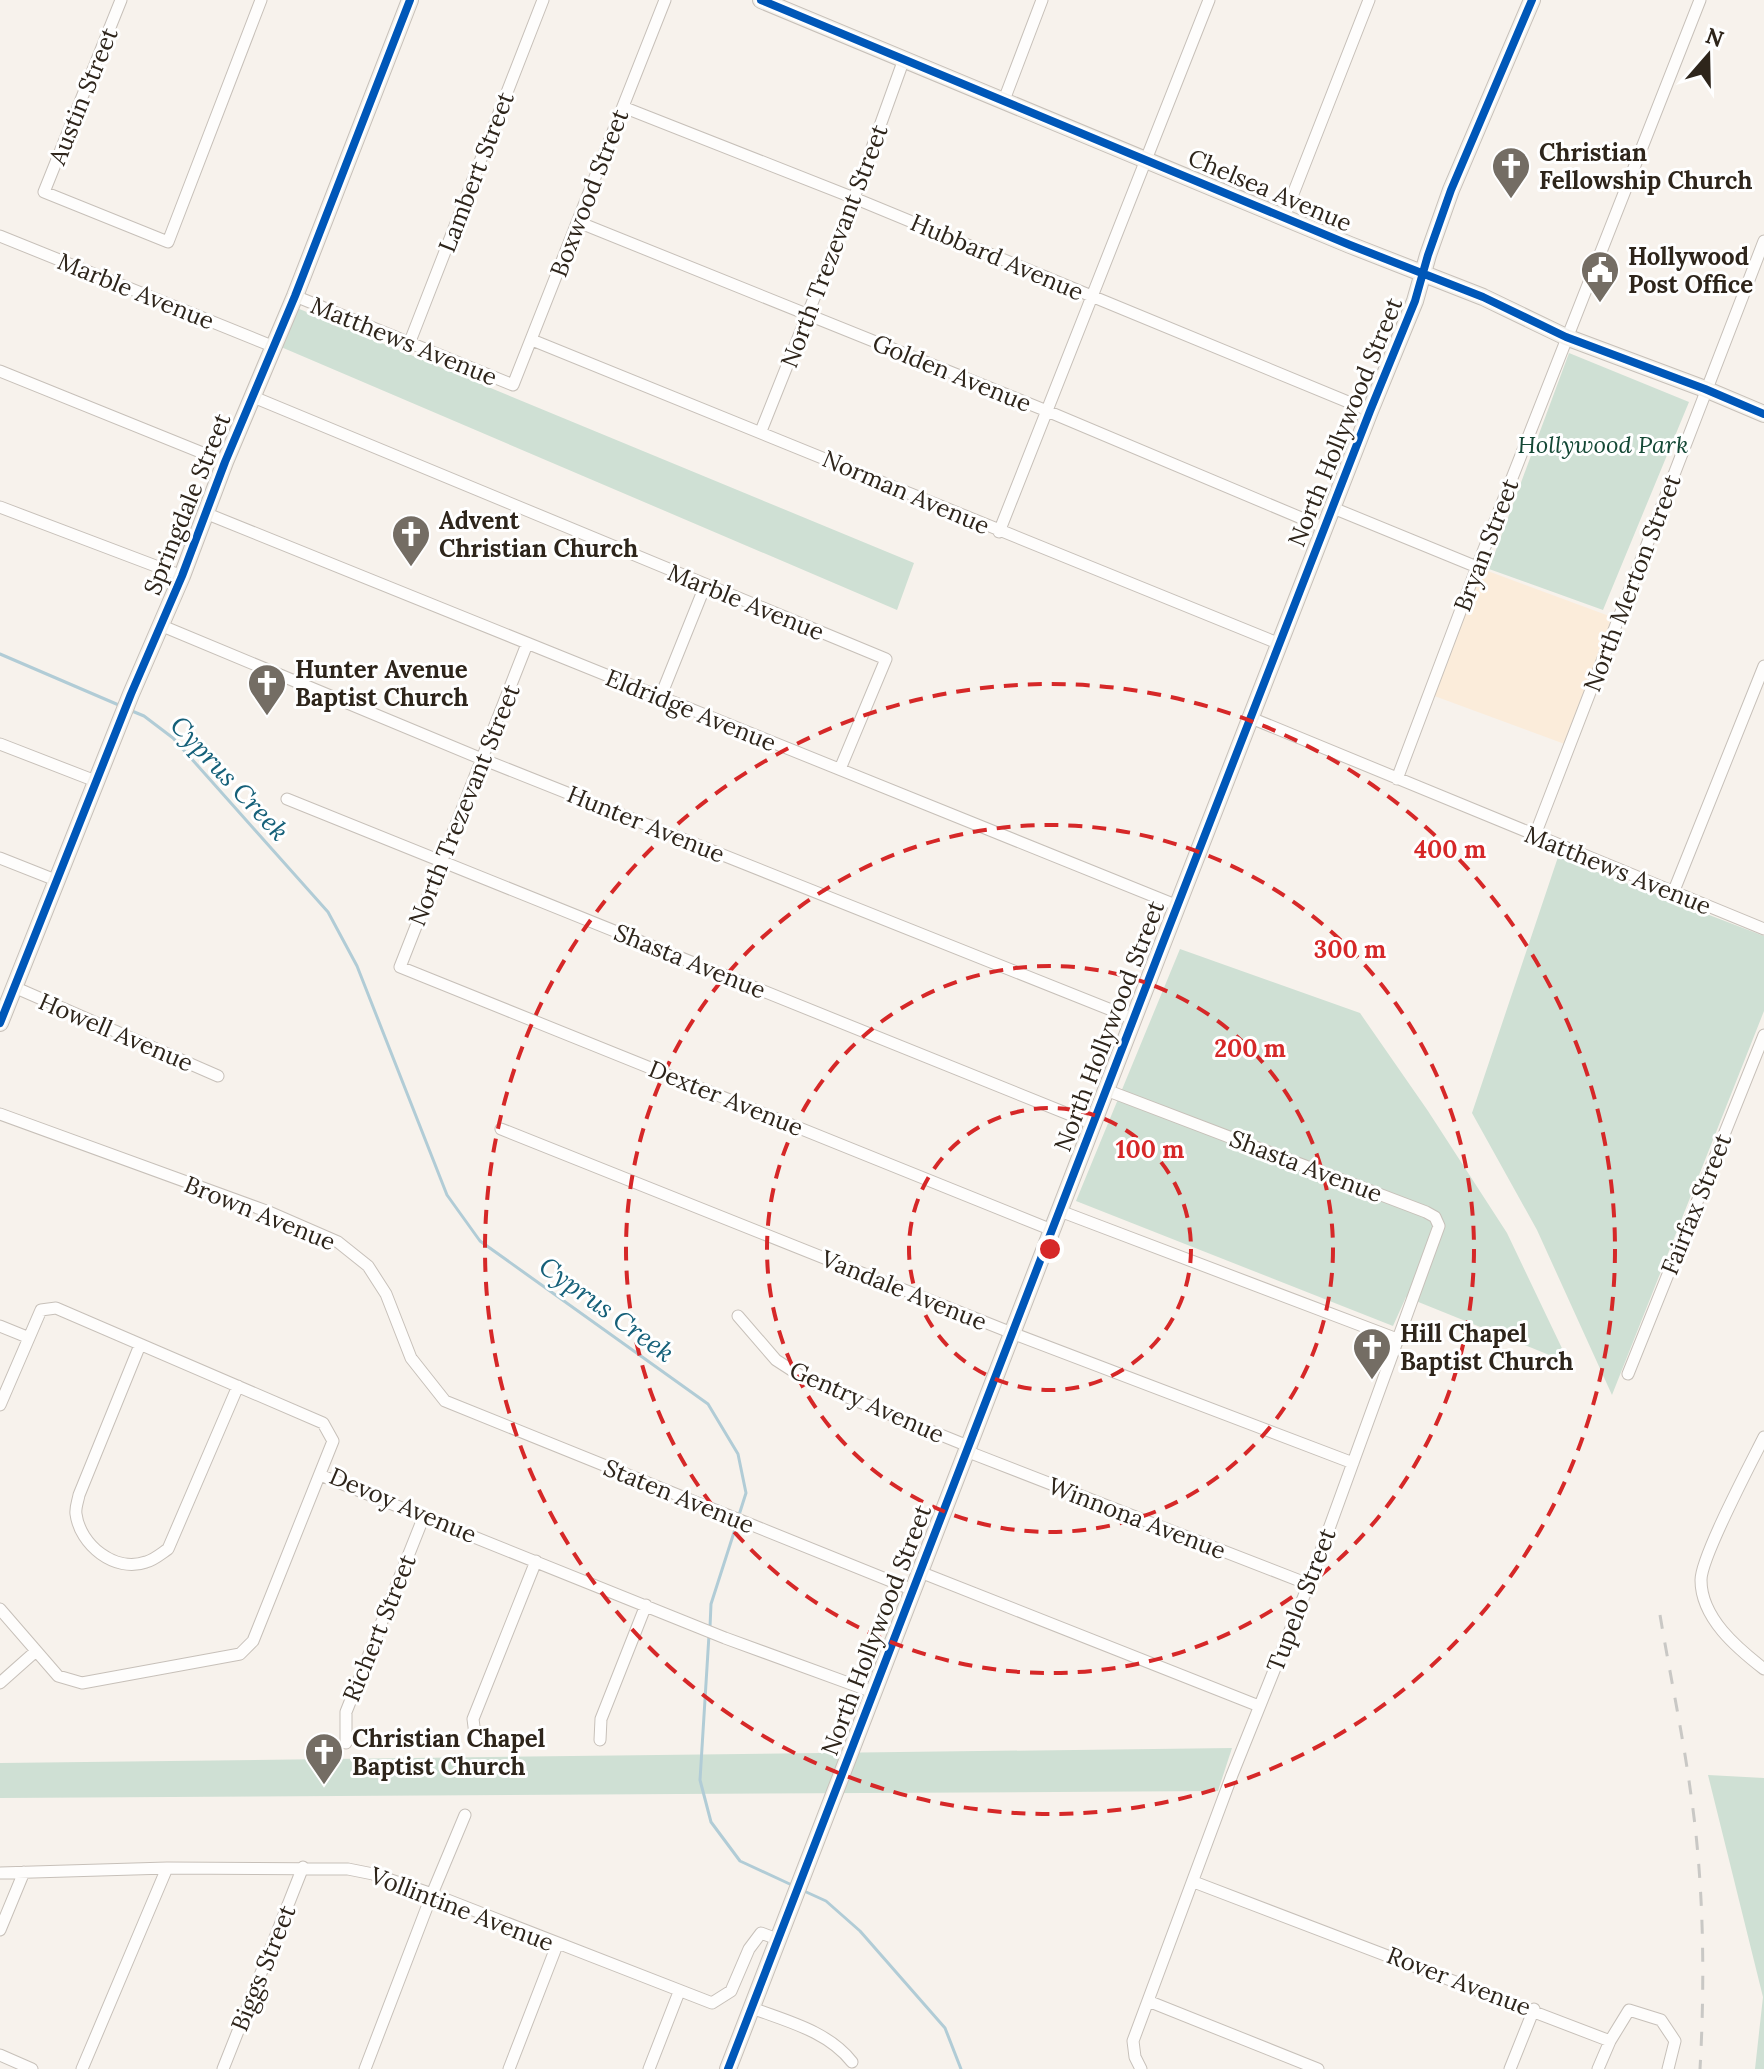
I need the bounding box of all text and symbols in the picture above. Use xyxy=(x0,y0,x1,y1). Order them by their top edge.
north arrow xyxy=(1668,16,1748,96)
text: N xyxy=(1702,21,1728,53)
street label: Austin Street xyxy=(41,22,125,170)
street label: Lambert Street xyxy=(431,87,521,257)
street label: Boxwood Street xyxy=(543,104,635,281)
street label: North Trezevant Street xyxy=(773,119,895,372)
place label: Christian Fellowship Church xyxy=(1539,137,1752,196)
street label: Chelsea Avenue xyxy=(1183,142,1357,238)
church icon: Christian Fellowship Church xyxy=(1490,145,1532,200)
street label: Hubbard Avenue xyxy=(906,207,1088,307)
place label: Hollywood Post Office xyxy=(1628,241,1753,300)
street label: Marble Avenue xyxy=(53,246,219,336)
public building icon: Hollywood Post Office xyxy=(1579,249,1621,304)
street label: Matthews Avenue xyxy=(306,289,502,393)
street label: North Hollywood Street xyxy=(1281,292,1409,551)
street label: Golden Avenue xyxy=(868,327,1036,419)
street label: Springdale Street xyxy=(136,408,238,599)
park label: Hollywood Park xyxy=(1518,429,1688,460)
street label: Norman Avenue xyxy=(818,443,994,541)
street label: North Merton Street xyxy=(1576,469,1688,696)
street label: Bryan Street xyxy=(1447,474,1526,616)
place label: Advent Christian Church xyxy=(439,505,638,564)
church icon: Advent Christian Church xyxy=(390,513,432,568)
street label: Marble Avenue xyxy=(663,557,829,647)
place label: Hunter Avenue Baptist Church xyxy=(295,654,468,713)
church icon: Hunter Avenue Baptist Church xyxy=(246,662,288,717)
street label: Eldridge Avenue xyxy=(601,662,781,758)
street label: North Trezevant Street xyxy=(401,679,527,930)
water label: Cyprus Creek xyxy=(164,709,296,847)
street label: Hunter Avenue xyxy=(563,778,729,870)
street label: Matthews Avenue xyxy=(1520,818,1716,922)
text: 400 m xyxy=(1414,834,1486,865)
street label: North Hollywood Street xyxy=(1047,896,1171,1156)
street label: Shasta Avenue xyxy=(610,916,770,1006)
text: 300 m xyxy=(1314,934,1386,965)
street label: Howell Avenue xyxy=(34,986,198,1078)
text: 200 m xyxy=(1214,1033,1286,1064)
street label: Dexter Avenue xyxy=(644,1053,808,1143)
street label: Shasta Avenue xyxy=(1225,1123,1387,1209)
street label: Fairfax Street xyxy=(1654,1128,1739,1279)
text: 100 m xyxy=(1116,1134,1184,1165)
street label: Brown Avenue xyxy=(180,1169,340,1257)
centre of rings xyxy=(1036,1235,1064,1263)
street label: Vandale Avenue xyxy=(816,1242,991,1337)
water label: Cyprus Creek xyxy=(533,1249,681,1369)
place label: Hill Chapel Baptist Church xyxy=(1400,1318,1573,1377)
church icon: Hill Chapel Baptist Church xyxy=(1351,1326,1393,1381)
street label: Gentry Avenue xyxy=(785,1354,949,1450)
street label: Staten Avenue xyxy=(599,1452,759,1540)
street label: Devoy Avenue xyxy=(325,1460,481,1550)
street label: Winnona Avenue xyxy=(1044,1470,1230,1566)
street label: North Hollywood Street xyxy=(814,1500,938,1760)
street label: Tupelo Street xyxy=(1259,1523,1343,1676)
street label: Richert Street xyxy=(335,1549,423,1706)
place label: Christian Chapel Baptist Church xyxy=(352,1723,545,1782)
church icon: Christian Chapel Baptist Church xyxy=(303,1731,345,1786)
street label: Vollintine Avenue xyxy=(365,1859,558,1958)
street label: Biggs Street xyxy=(224,1900,303,2036)
street label: Rover Avenue xyxy=(1382,1939,1536,2023)

